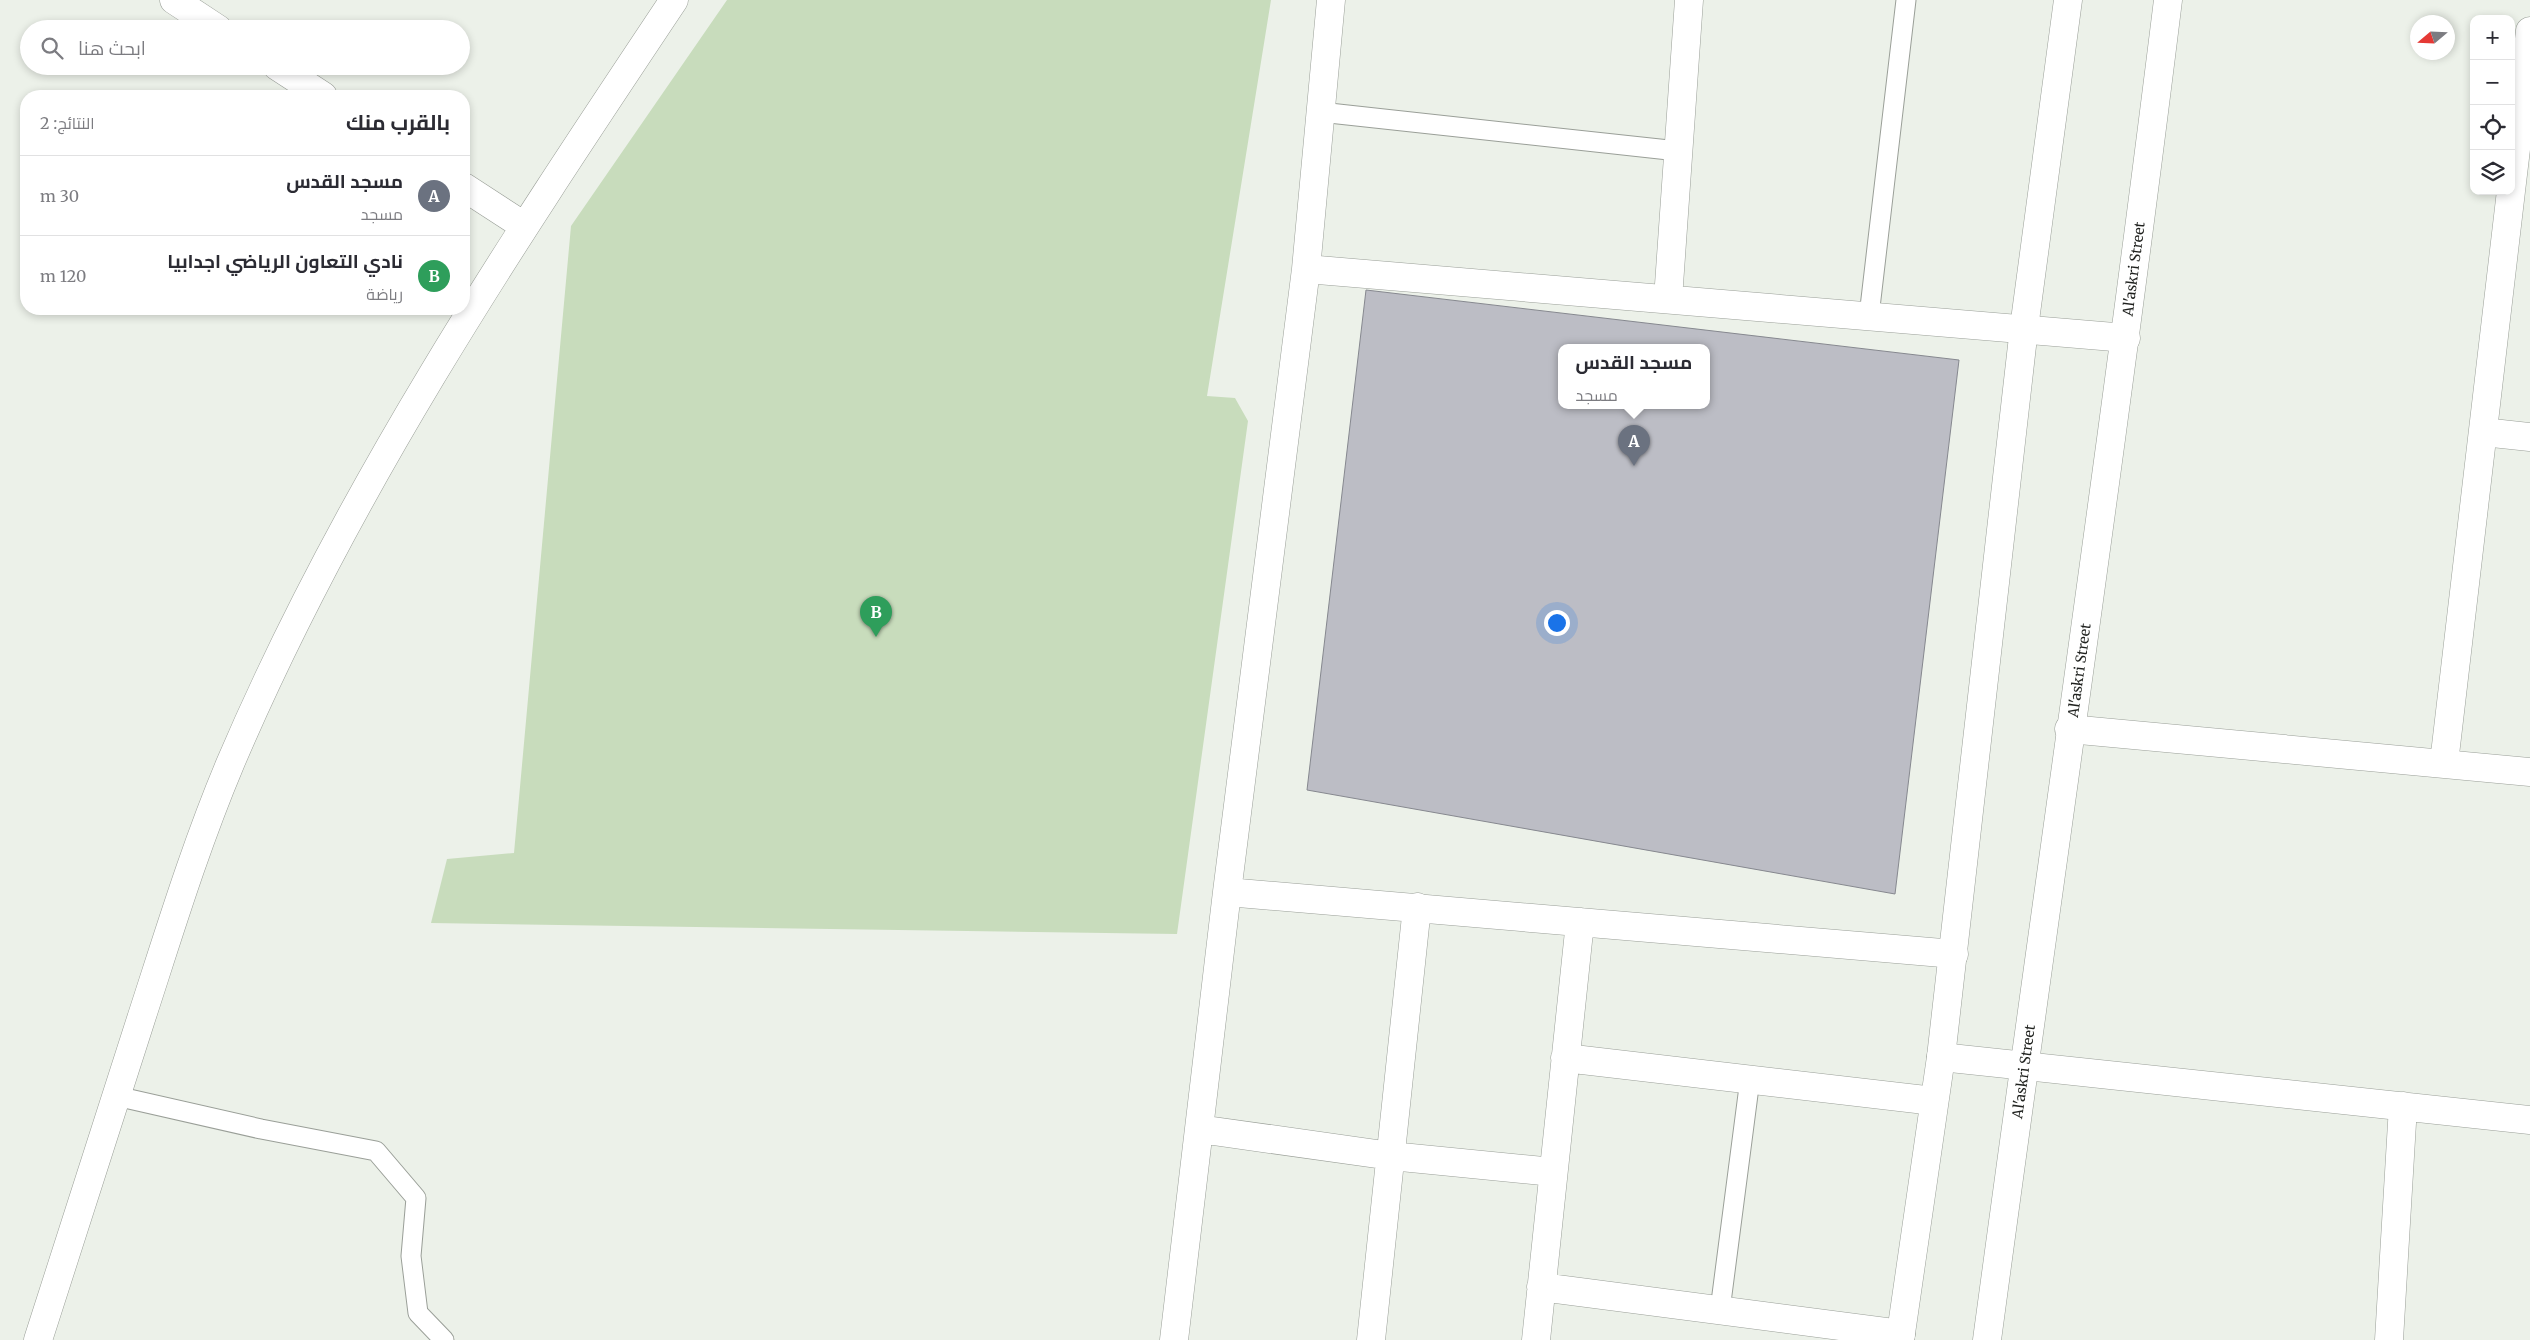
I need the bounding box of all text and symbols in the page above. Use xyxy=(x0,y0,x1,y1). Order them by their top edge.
north arrow xyxy=(2410,15,2455,60)
map controls xyxy=(2470,15,2515,195)
button: + xyxy=(2470,15,2515,60)
search box xyxy=(20,20,470,75)
icon: search xyxy=(38,34,66,62)
text: ابحث هنا xyxy=(78,36,146,60)
button: − xyxy=(2470,60,2515,105)
button: locate xyxy=(2470,105,2515,150)
text: بالقرب منك xyxy=(346,109,450,136)
text: النتائج: 2 xyxy=(40,113,95,133)
button: layers xyxy=(2470,150,2515,195)
text: مسجد القدس xyxy=(286,169,403,193)
text: 30 m xyxy=(40,186,79,206)
text: A xyxy=(428,186,440,206)
text: مسجد xyxy=(361,204,403,224)
street label: Al'askri Street xyxy=(2118,220,2149,318)
text: نادي التعاون الرياضي اجدابيا xyxy=(167,249,403,273)
text: 120 m xyxy=(40,266,86,286)
text: B xyxy=(428,266,440,286)
text: رياضة xyxy=(366,284,403,304)
popup xyxy=(1558,344,1710,409)
text: مسجد القدس xyxy=(1576,350,1692,374)
text: مسجد xyxy=(1576,385,1618,405)
pin: A xyxy=(1618,425,1650,466)
pin: B xyxy=(860,596,892,637)
your location xyxy=(1544,610,1570,636)
street label: Al'askri Street xyxy=(2064,622,2095,720)
street label: Al'askri Street xyxy=(2008,1023,2039,1121)

